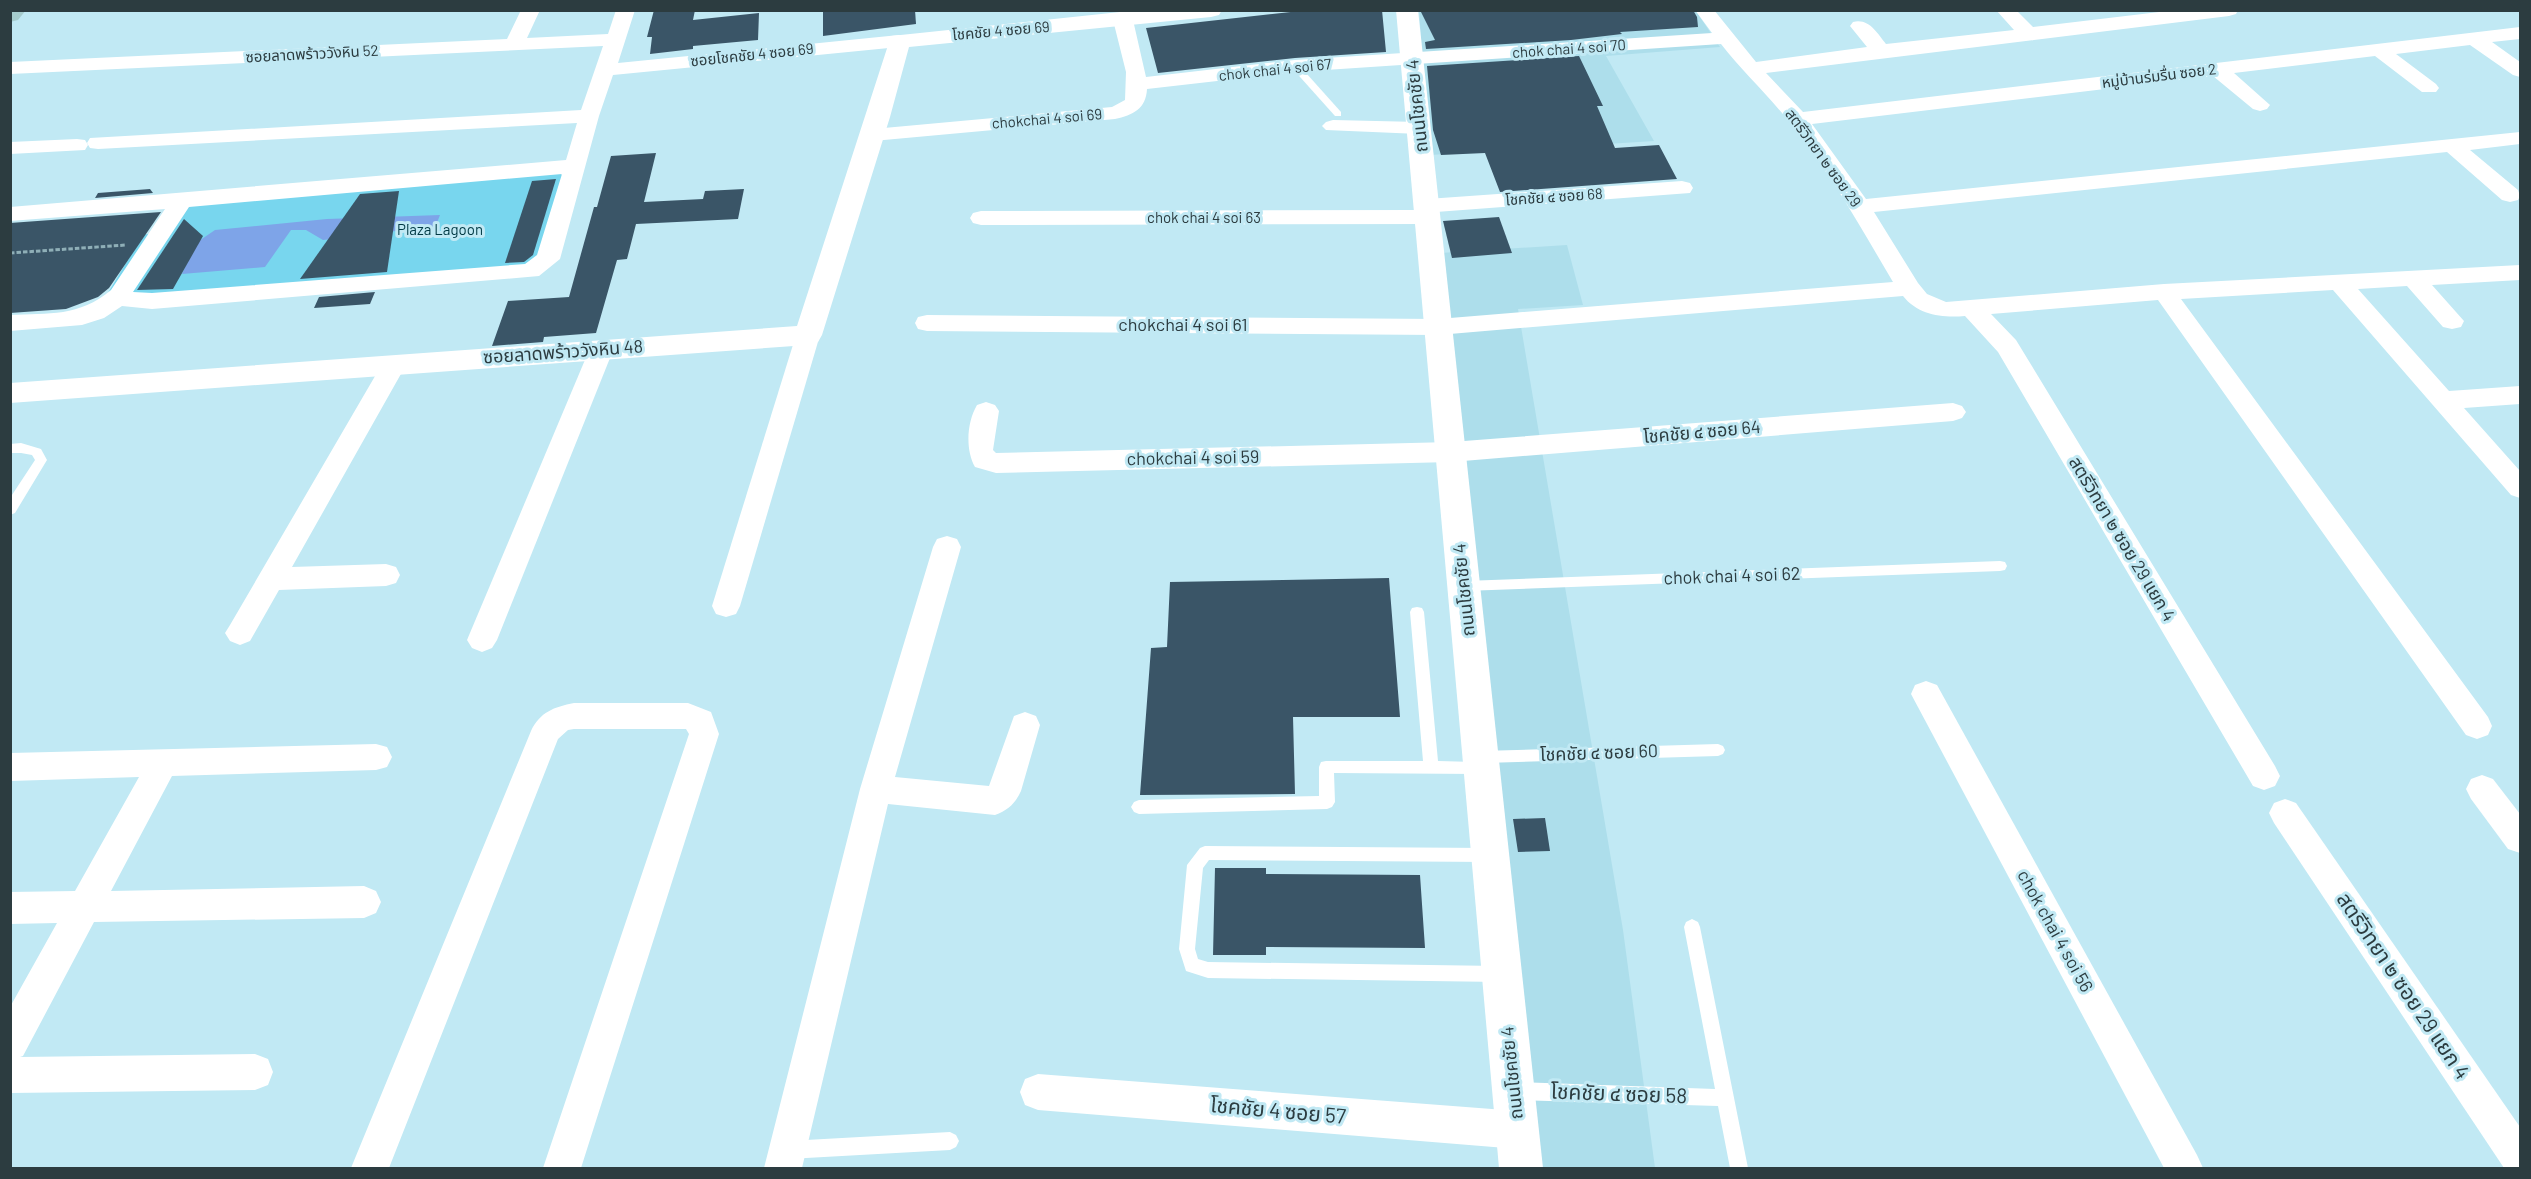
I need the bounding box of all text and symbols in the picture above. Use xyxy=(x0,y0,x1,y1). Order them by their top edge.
street label: โชคชัย 4 ซอย 69 xyxy=(951,17,1050,43)
street label: chok chai 4 soi 70 xyxy=(1511,35,1626,61)
street label: ซอยโชคชัย 4 ซอย 69 xyxy=(689,39,814,69)
street label: ซอยลาดพร้าววังหิน 52 xyxy=(245,41,379,65)
street label: chok chai 4 soi 67 xyxy=(1218,54,1332,84)
street label: หมู่บ้านร่มรื่น ซอย 2 xyxy=(2100,58,2217,92)
street label: ถนนโชคชัย 4 xyxy=(1400,59,1432,154)
street label: chokchai 4 soi 69 xyxy=(991,104,1103,132)
street label: สตรีวิทยา ๒ ซอย 29 xyxy=(1782,105,1865,210)
street label: โชคชัย ๔ ซอย 68 xyxy=(1505,184,1603,208)
street label: chok chai 4 soi 63 xyxy=(1147,208,1261,226)
park label: Plaza Lagoon xyxy=(397,220,483,238)
street label: chokchai 4 soi 61 xyxy=(1118,313,1248,335)
street label: ซอยลาดพร้าววังหิน 48 xyxy=(482,334,644,368)
street label: โชคชัย ๔ ซอย 64 xyxy=(1642,415,1761,447)
street label: chokchai 4 soi 59 xyxy=(1126,445,1260,469)
street label: สตรีวิทยา ๒ ซอย 29 แยก 4 xyxy=(2065,452,2181,625)
street label: ถนนโชคชัย 4 xyxy=(1447,543,1479,638)
street label: chok chai 4 soi 62 xyxy=(1663,562,1801,588)
street label: โชคชัย ๔ ซอย 60 xyxy=(1540,739,1658,765)
street label: chok chai 4 soi 56 xyxy=(2013,865,2099,996)
street label: สตรีวิทยา ๒ ซอย 29 แยก 4 xyxy=(2332,887,2476,1083)
street label: ถนนโชคชัย 4 xyxy=(1495,1026,1527,1121)
street label: โชคชัย ๔ ซอย 58 xyxy=(1550,1078,1688,1107)
street label: โชคชัย 4 ซอย 57 xyxy=(1209,1091,1347,1128)

